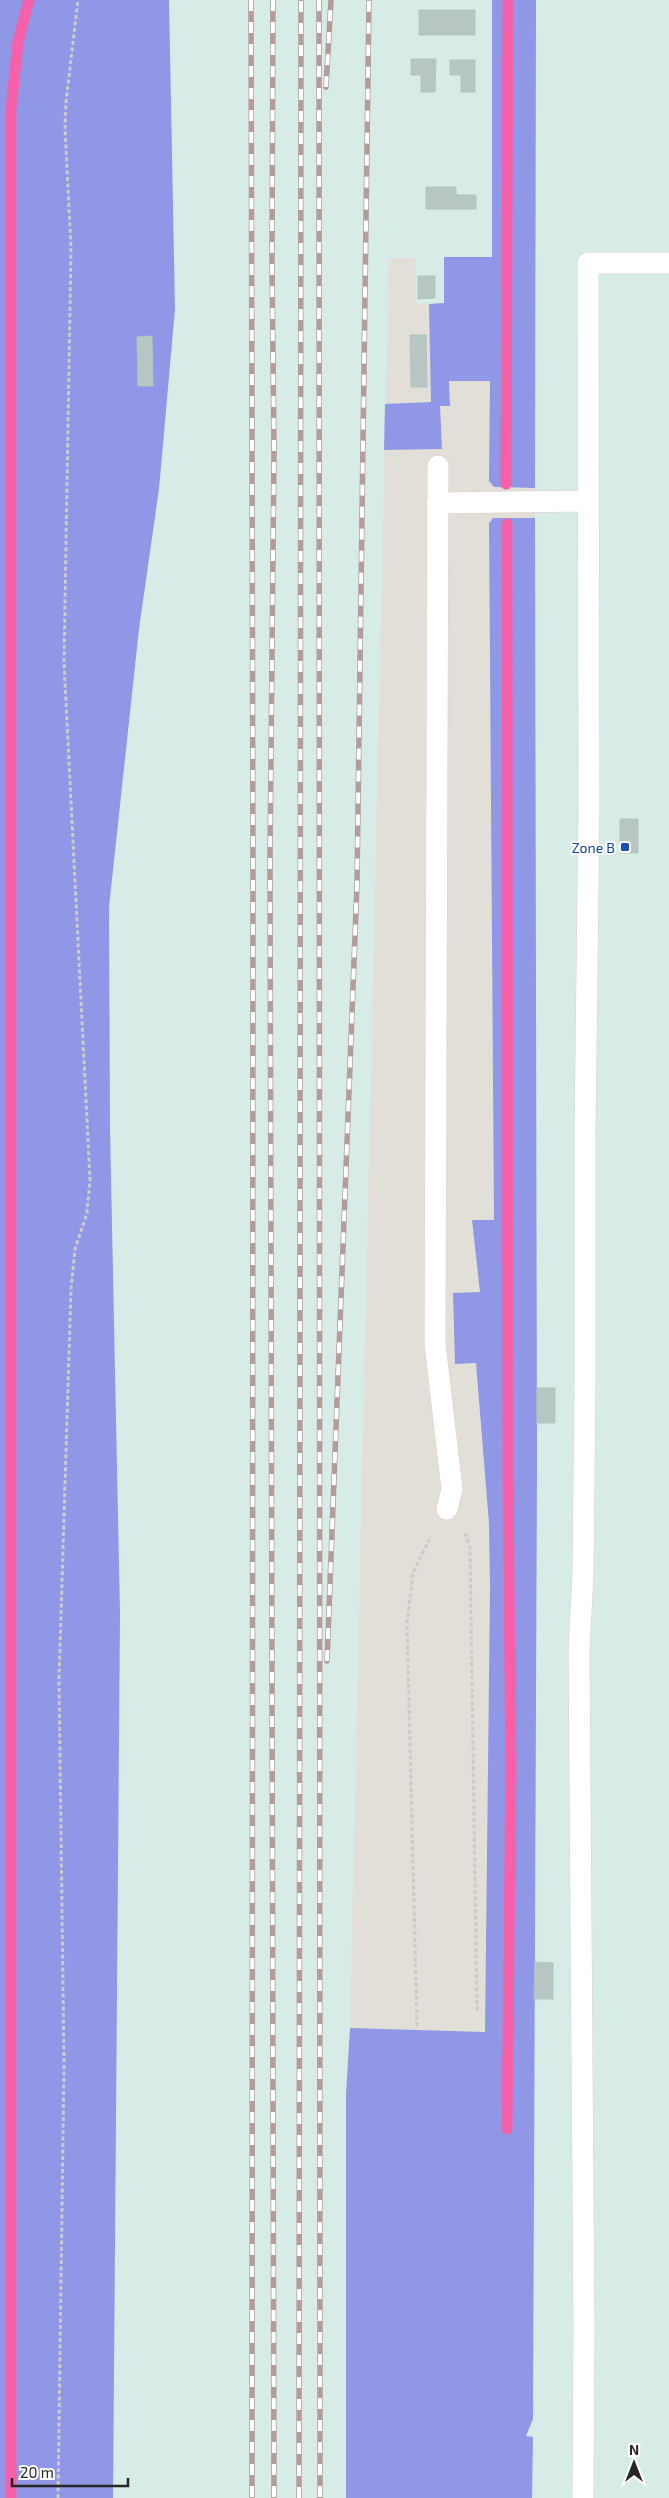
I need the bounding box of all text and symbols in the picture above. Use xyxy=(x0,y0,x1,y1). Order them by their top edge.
place label: Zone B xyxy=(572,839,615,856)
marker: Zone B xyxy=(619,841,631,853)
north arrow xyxy=(609,2438,659,2488)
text: N xyxy=(629,2441,639,2458)
scale bar xyxy=(12,2456,129,2488)
text: 20 m xyxy=(20,2463,54,2481)

